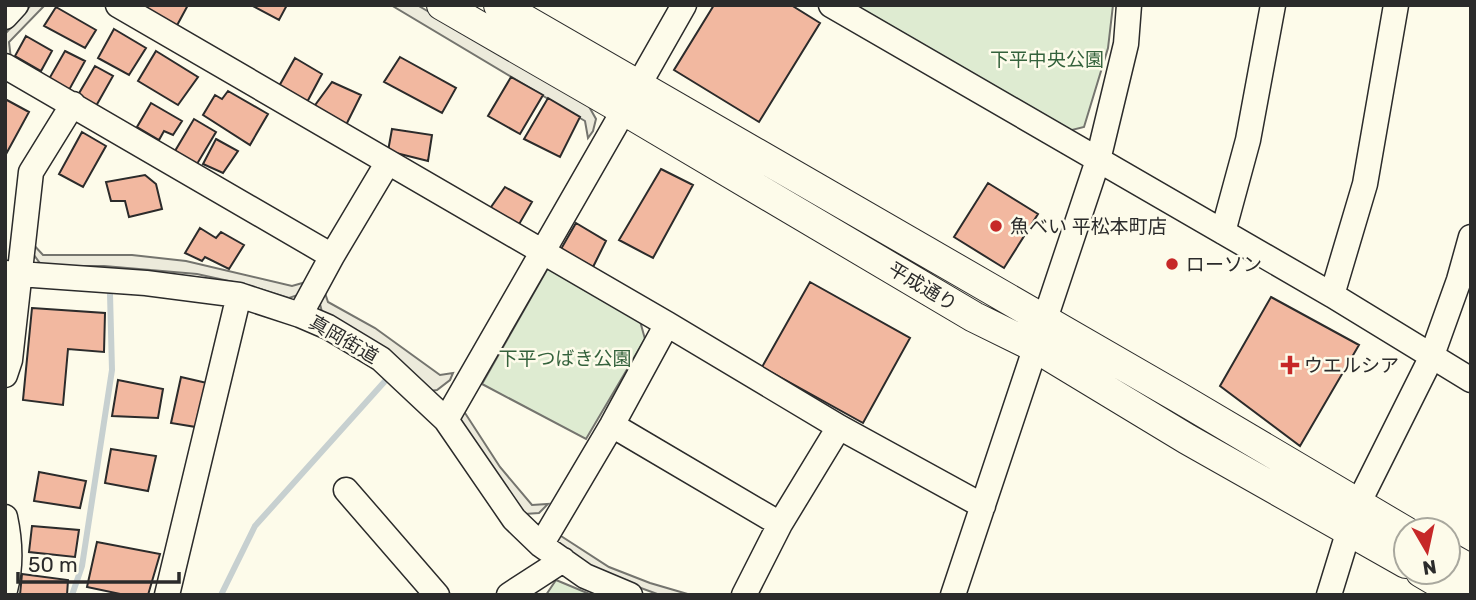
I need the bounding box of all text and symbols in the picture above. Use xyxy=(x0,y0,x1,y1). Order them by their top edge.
park label: 下平中央公園 xyxy=(990,48,1104,71)
place label: 魚べい 平松本町店 xyxy=(1010,215,1167,238)
marker: 魚べい 平松本町店 xyxy=(988,218,1004,234)
place label: ローソン xyxy=(1186,253,1262,276)
marker: ローソン xyxy=(1164,256,1180,272)
street label: 平成通り xyxy=(884,257,961,316)
street label: 真岡街道 xyxy=(305,310,382,368)
park label: 下平つばき公園 xyxy=(498,347,632,370)
place label: ウエルシア xyxy=(1304,354,1399,377)
marker: ウエルシア xyxy=(1282,357,1298,373)
north arrow xyxy=(1392,516,1462,586)
scale bar xyxy=(18,540,178,584)
text: 50 m xyxy=(28,552,78,577)
text: N xyxy=(1421,555,1438,580)

